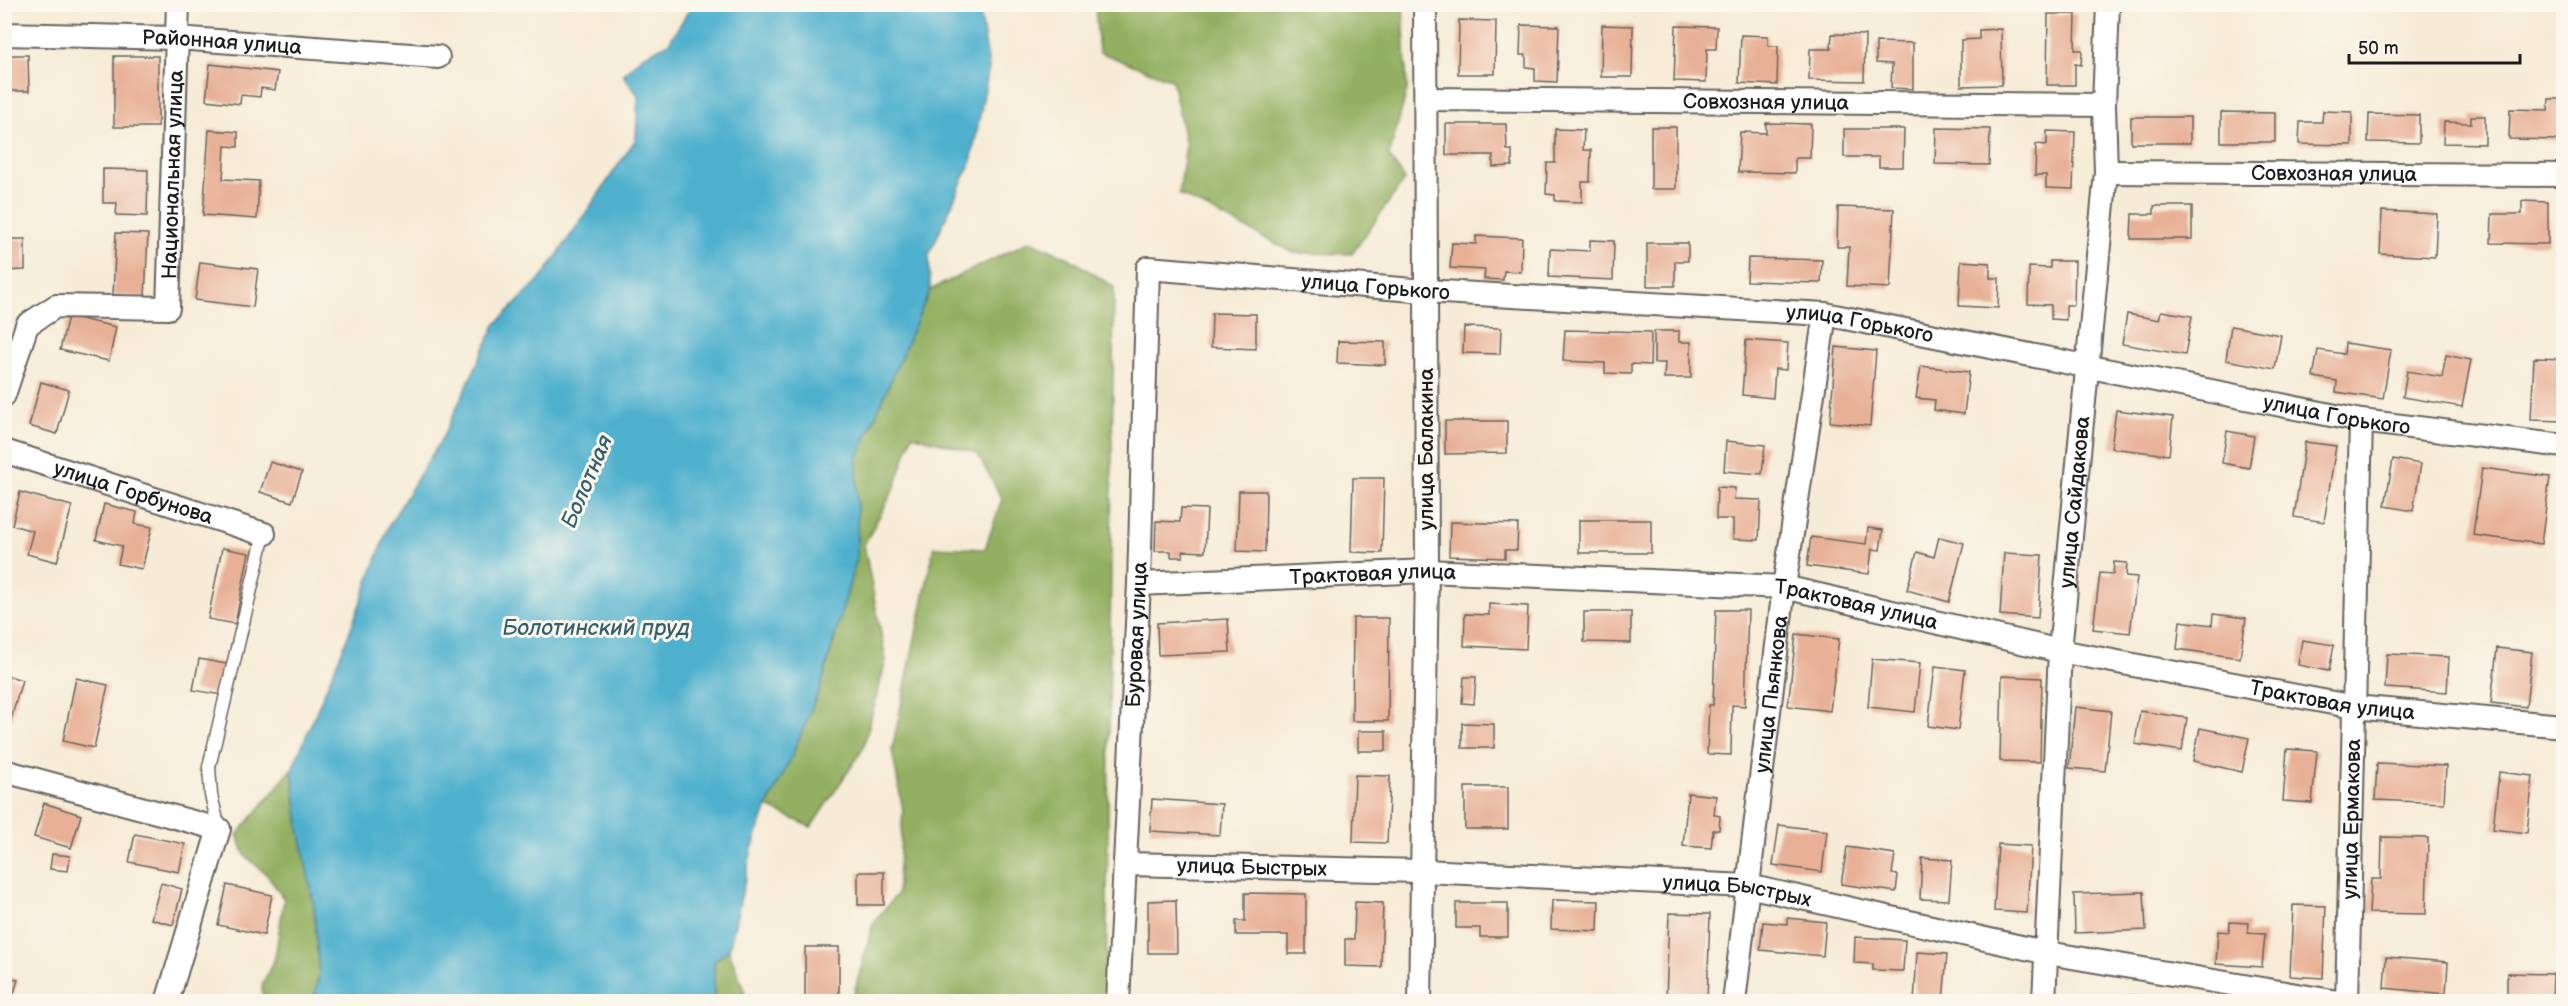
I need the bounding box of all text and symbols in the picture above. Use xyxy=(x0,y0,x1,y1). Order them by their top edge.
street label: Районная улица xyxy=(141,25,303,60)
scale bar xyxy=(2349,27,2520,65)
text: 50 m xyxy=(2358,38,2399,59)
street label: Национальная улица xyxy=(157,69,189,280)
street label: Совхозная улица xyxy=(1683,89,1850,116)
street label: Совхозная улица xyxy=(2251,161,2418,187)
street label: улица Горького xyxy=(1300,269,1451,305)
street label: улица Горького xyxy=(1786,300,1936,348)
street label: улица Балакина xyxy=(1414,367,1439,530)
street label: улица Горького xyxy=(2261,390,2412,440)
street label: улица Сайдакова xyxy=(2054,414,2096,589)
water label: Болотная xyxy=(556,431,619,532)
street label: улица Горбунова xyxy=(51,456,217,530)
street label: Трактовая улица xyxy=(1289,559,1457,590)
street label: Буровая улица xyxy=(1121,561,1153,708)
street label: Трактовая улица xyxy=(1774,575,1941,635)
street label: улица Пьянкова xyxy=(1750,613,1794,775)
water label: Болотинский пруд xyxy=(502,615,690,642)
street label: Трактовая улица xyxy=(2248,675,2417,726)
street label: улица Ермакова xyxy=(2337,738,2366,900)
street label: улица Быстрых xyxy=(1177,853,1328,882)
street label: улица Быстрых xyxy=(1662,870,1814,913)

